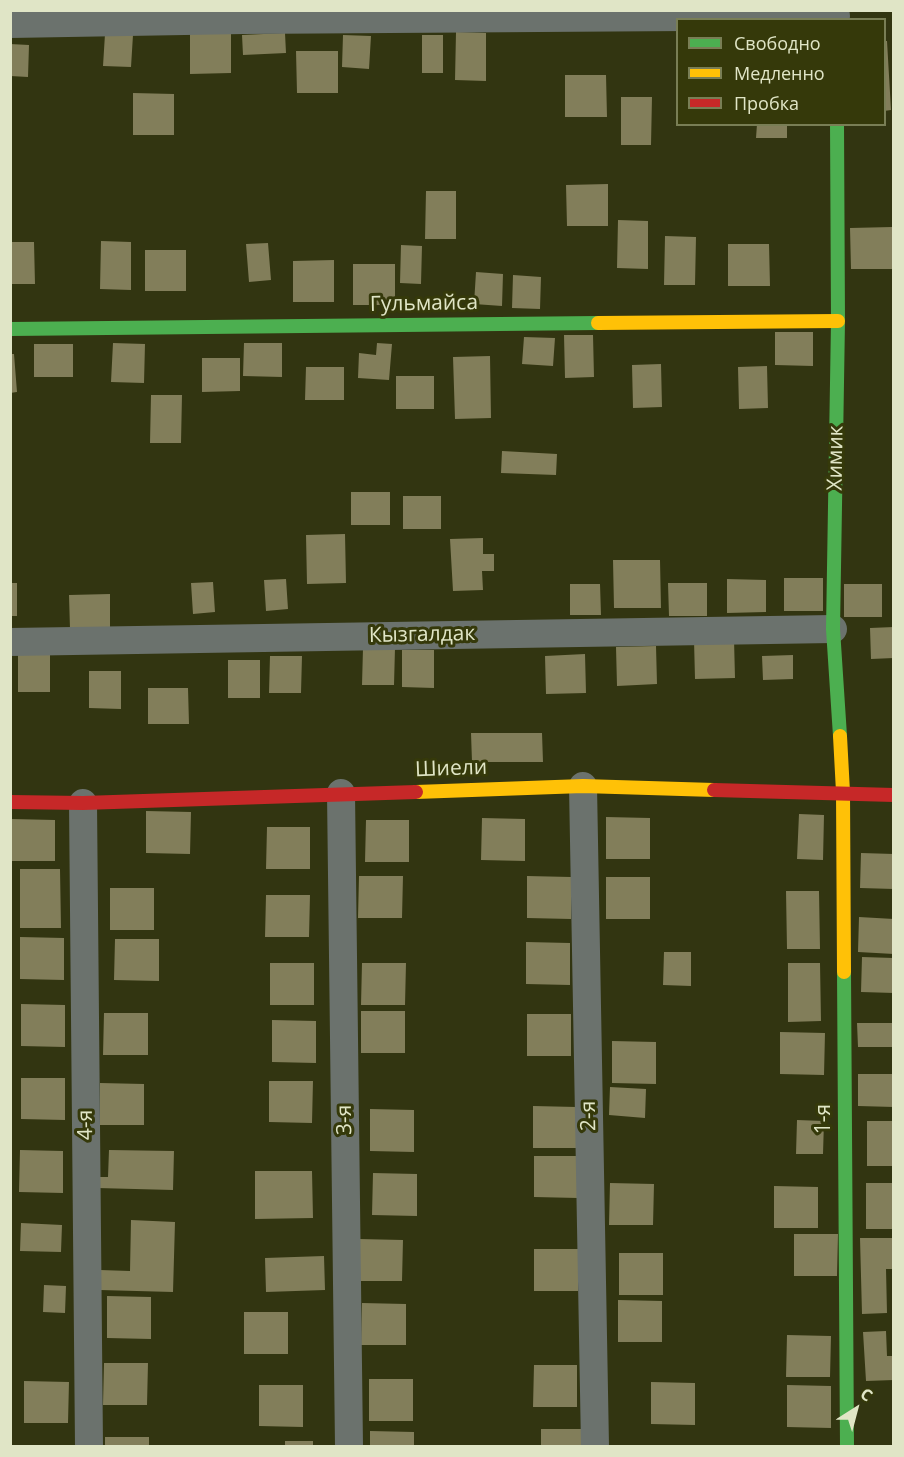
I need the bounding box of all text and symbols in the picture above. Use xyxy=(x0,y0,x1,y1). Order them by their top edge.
legend xyxy=(676,18,886,126)
text: Свободно xyxy=(734,31,821,55)
text: Медленно xyxy=(734,61,825,85)
text: Пробка xyxy=(734,91,799,115)
street label: Гульмайса xyxy=(370,290,478,318)
street label: Химик xyxy=(823,425,849,491)
street label: Кызгалдак xyxy=(369,621,475,649)
street label: Шиели xyxy=(414,755,488,783)
street label: 2-я xyxy=(576,1101,602,1131)
street label: 1-я xyxy=(811,1104,837,1134)
street label: 3-я xyxy=(332,1105,358,1135)
street label: 4-я xyxy=(73,1110,99,1140)
north arrow xyxy=(826,1379,886,1439)
text: С xyxy=(856,1383,877,1406)

